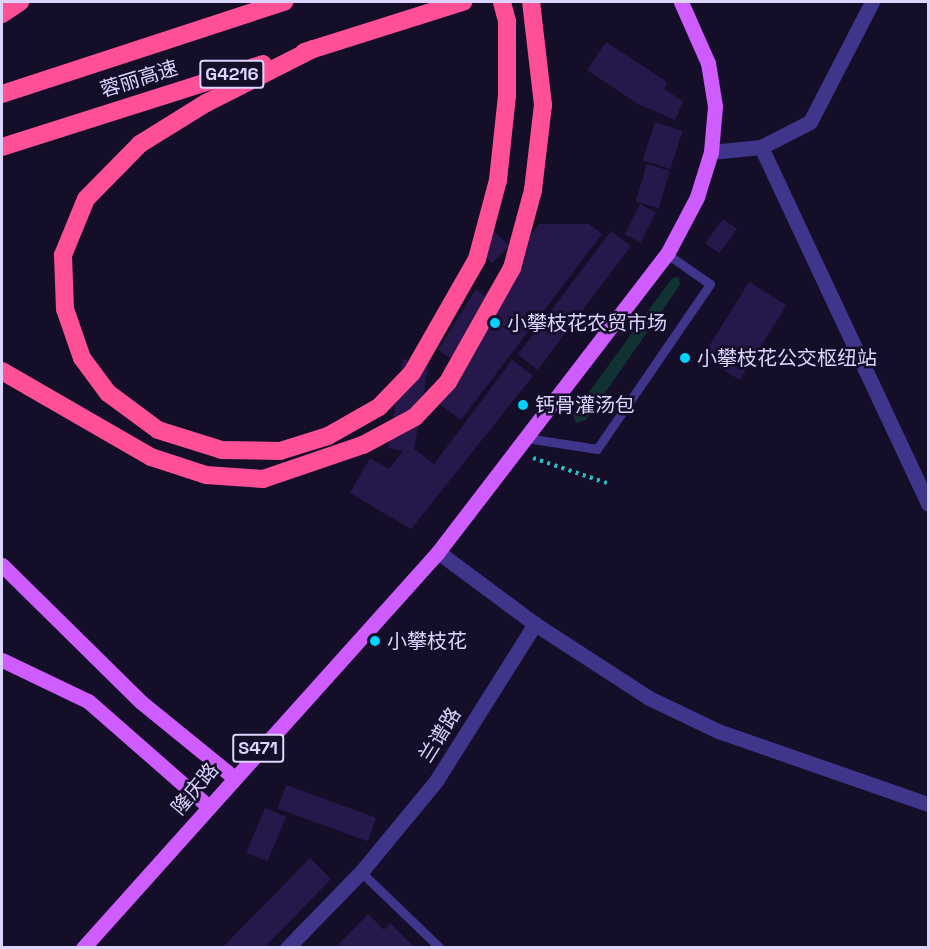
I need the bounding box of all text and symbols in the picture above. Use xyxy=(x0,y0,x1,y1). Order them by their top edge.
street label: 蓉丽高速 xyxy=(97,56,181,102)
road number: G4216 xyxy=(199,59,265,89)
place label: 小攀枝花农贸市场 xyxy=(507,311,667,335)
marker: 小攀枝花农贸市场 xyxy=(488,316,502,330)
place label: 小攀枝花公交枢纽站 xyxy=(697,346,877,370)
marker: 小攀枝花公交枢纽站 xyxy=(678,351,692,365)
place label: 钙骨灌汤包 xyxy=(535,393,635,417)
marker: 钙骨灌汤包 xyxy=(516,398,530,412)
place label: 小攀枝花 xyxy=(387,629,467,653)
marker: 小攀枝花 xyxy=(368,634,382,648)
street label: 兰谱路 xyxy=(414,703,466,767)
road number: S471 xyxy=(231,733,285,763)
street label: 隆庆路 xyxy=(167,758,223,820)

